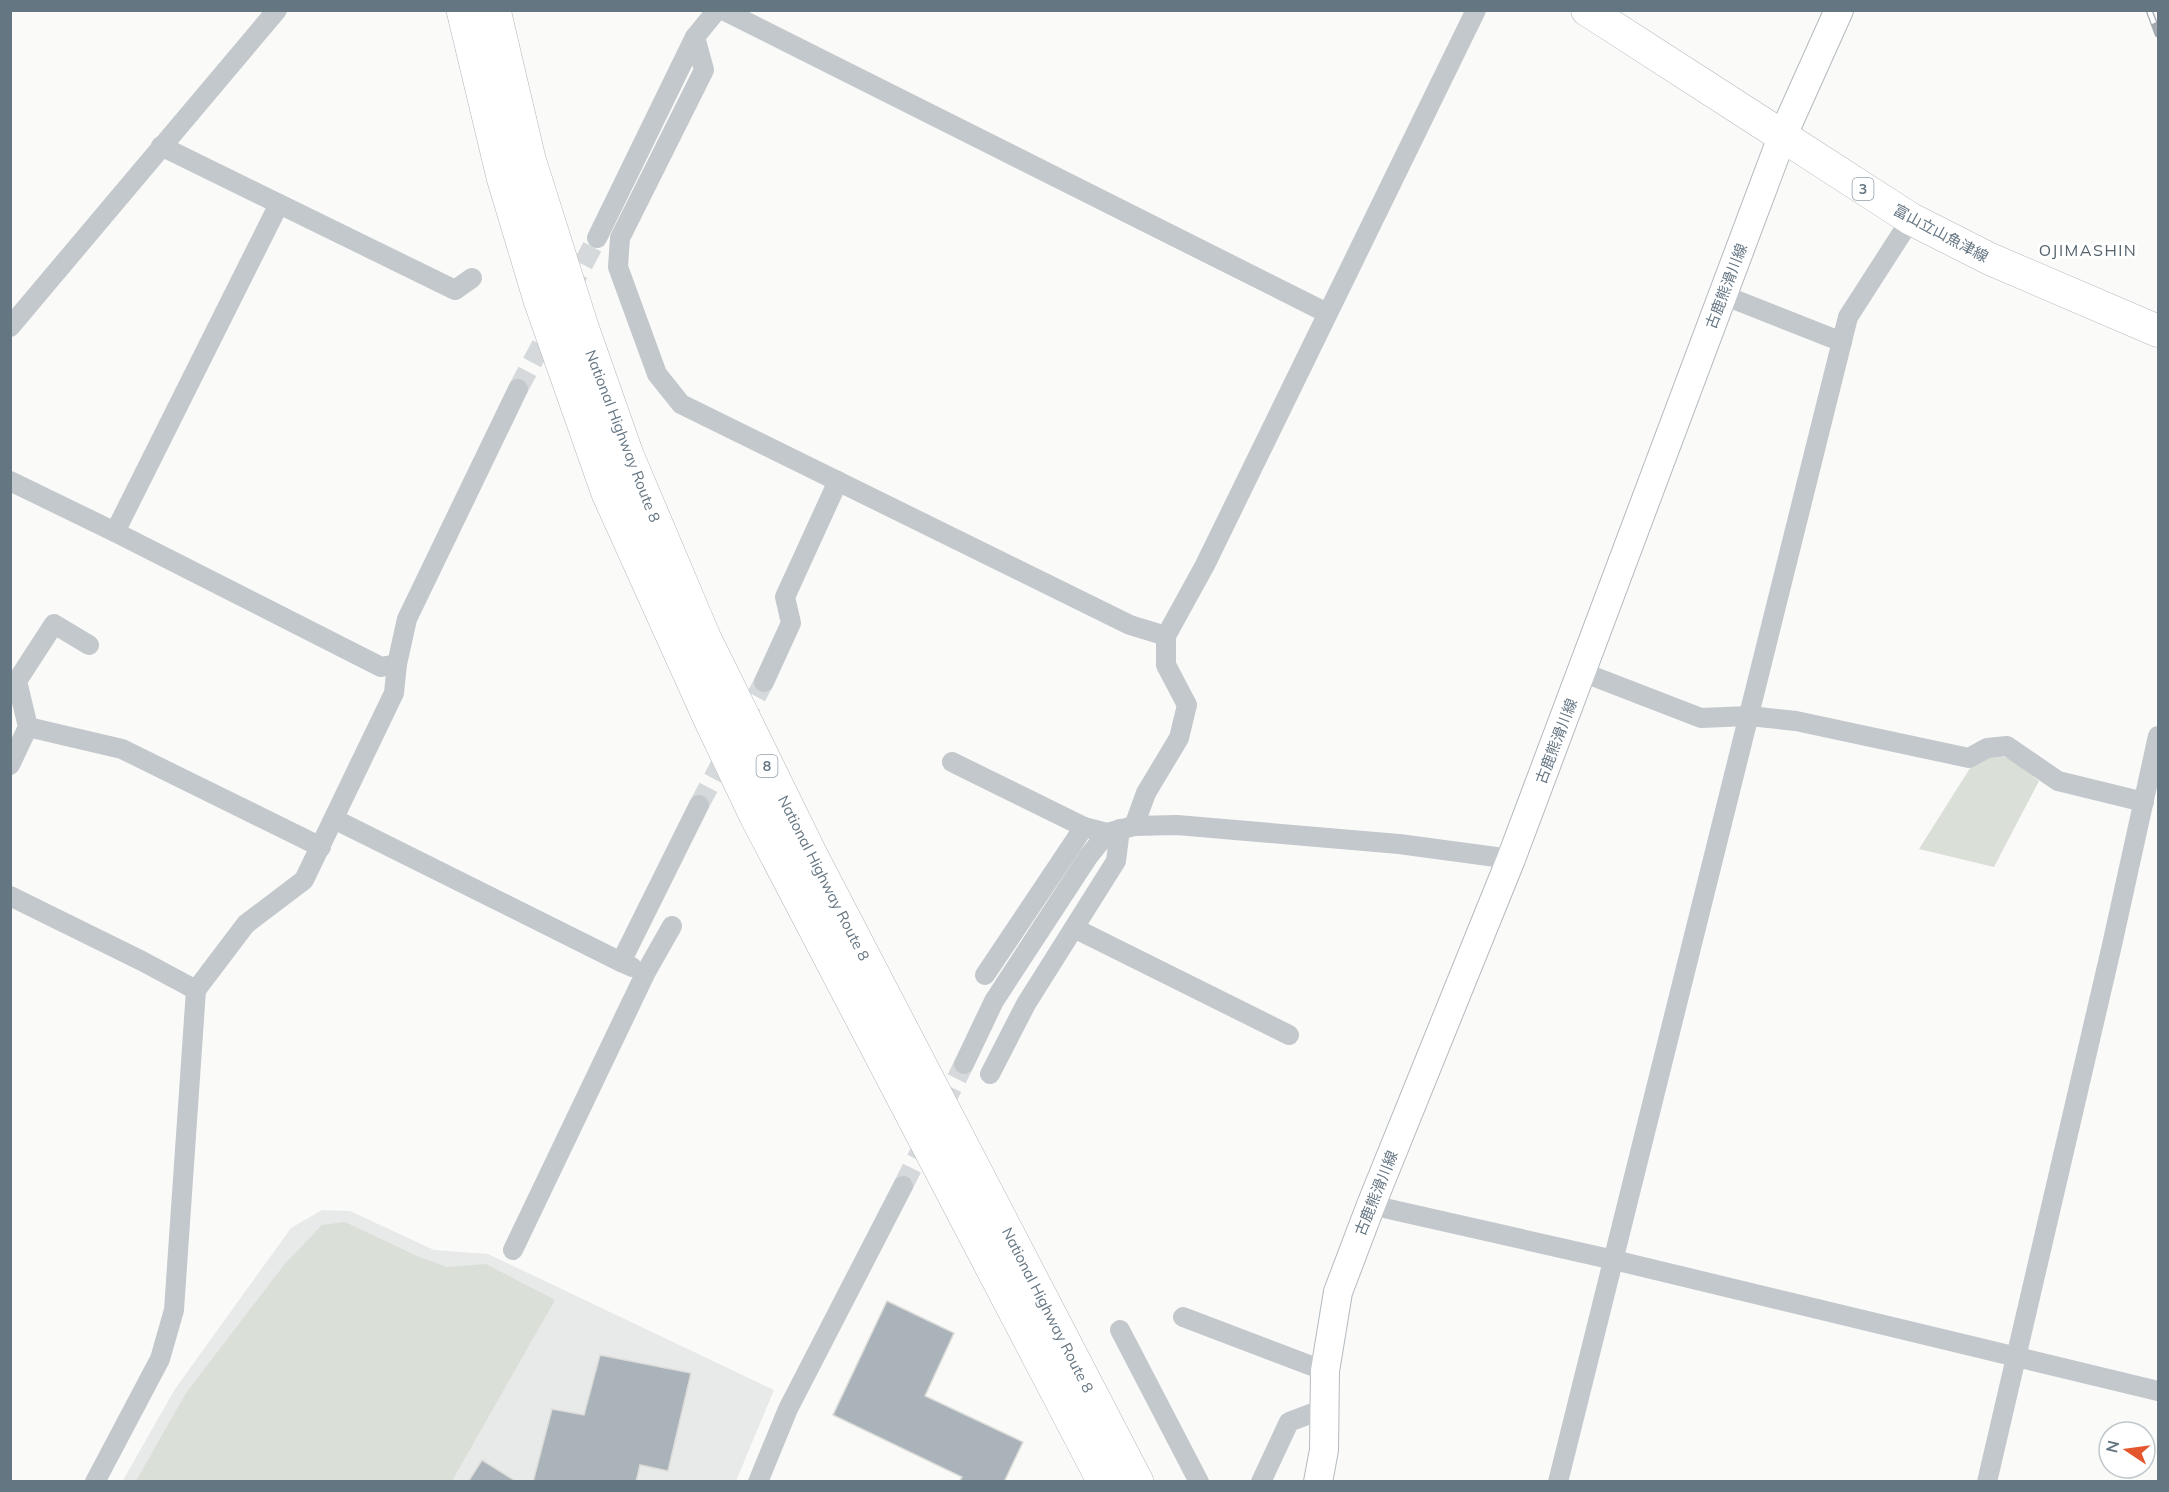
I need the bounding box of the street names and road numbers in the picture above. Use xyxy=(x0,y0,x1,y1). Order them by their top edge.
road number: 3 xyxy=(1852,178,1874,200)
street label: 富山立山魚津線 xyxy=(1890,200,1992,266)
street label: 古鹿熊滑川線 xyxy=(1701,241,1751,331)
street label: National Highway Route 8 xyxy=(581,347,665,525)
street label: 古鹿熊滑川線 xyxy=(1531,696,1581,786)
road number: 8 xyxy=(756,755,777,777)
street label: National Highway Route 8 xyxy=(774,792,874,964)
street label: 古鹿熊滑川線 xyxy=(1350,1148,1402,1238)
street label: National Highway Route 8 xyxy=(998,1224,1098,1396)

